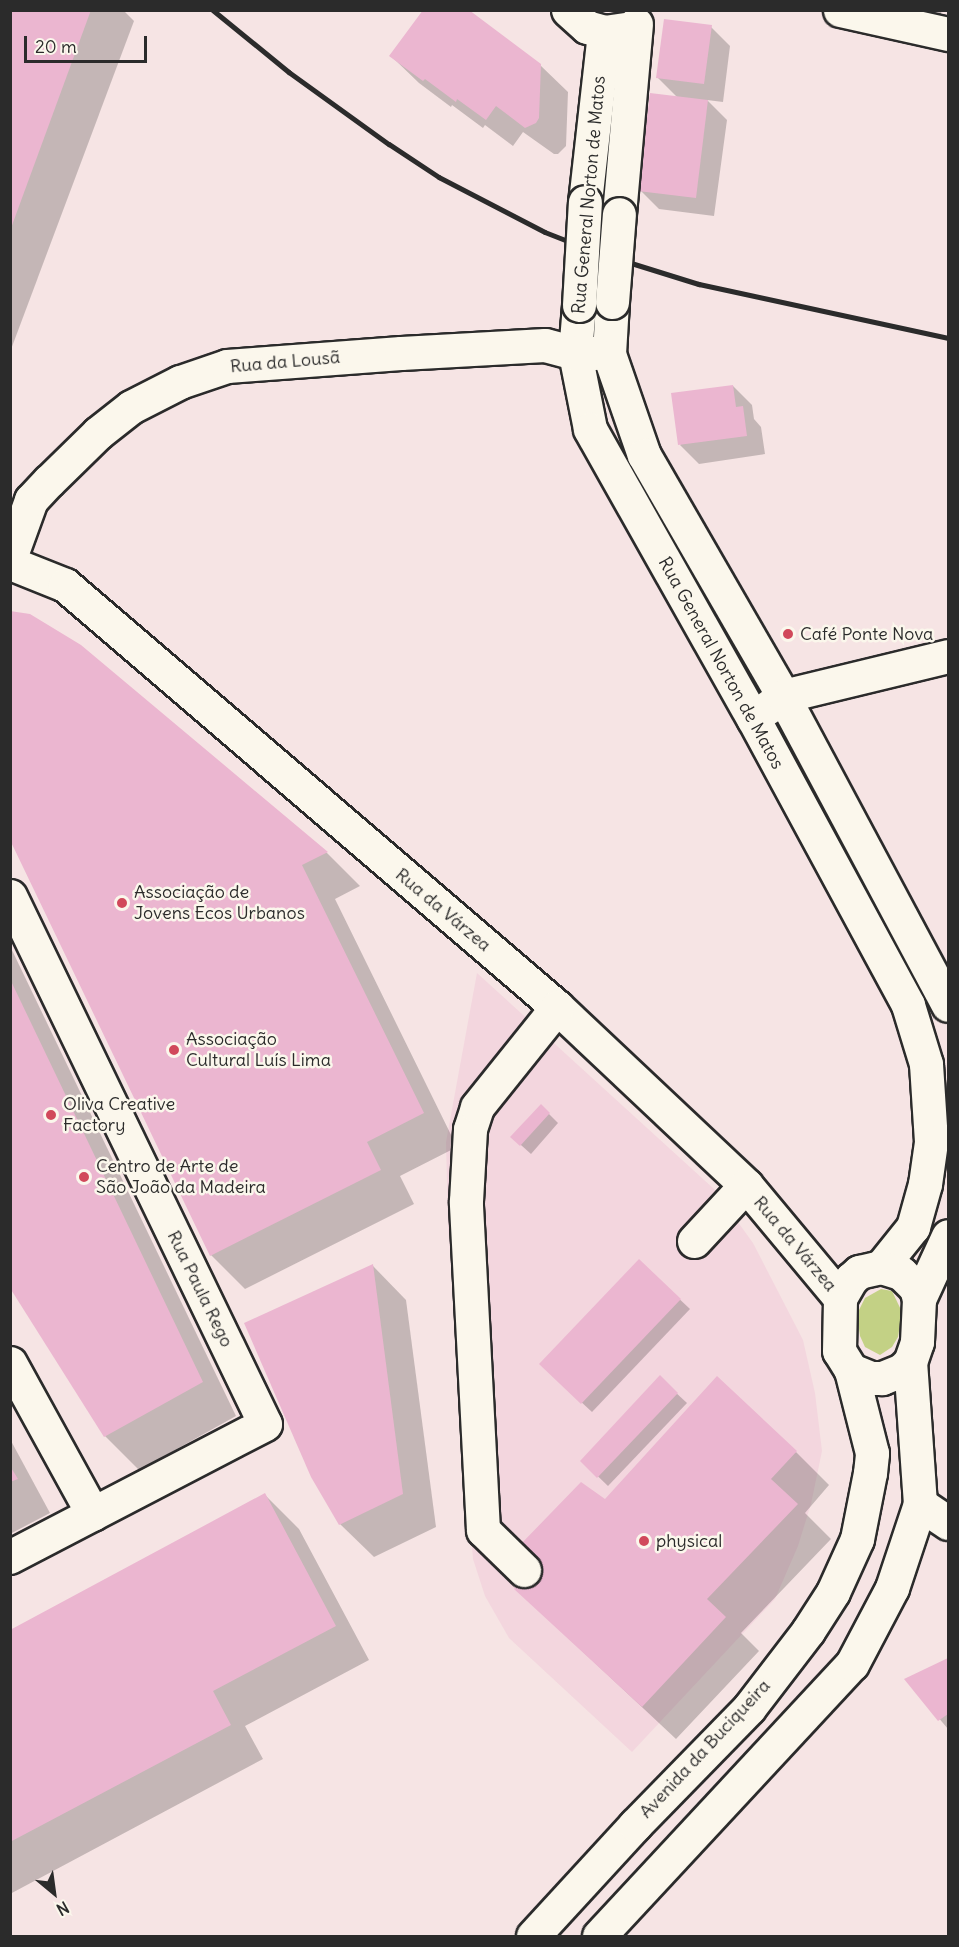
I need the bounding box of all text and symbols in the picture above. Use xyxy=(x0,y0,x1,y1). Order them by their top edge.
scale bar xyxy=(27,24,150,62)
text: 20 m xyxy=(35,35,77,58)
street label: Rua General Norton de Matos xyxy=(568,75,610,315)
street label: Rua da Lousã xyxy=(229,346,341,378)
street label: Rua General Norton de Matos xyxy=(654,553,788,773)
place label: Café Ponte Nova xyxy=(800,623,933,645)
marker: Café Ponte Nova xyxy=(781,627,795,641)
street label: Rua da Várzea xyxy=(391,864,495,956)
place label: Associação de Jovens Ecos Urbanos xyxy=(134,882,305,924)
marker: Associação de Jovens Ecos Urbanos xyxy=(115,896,129,910)
place label: Associação Cultural Luís Lima xyxy=(186,1029,331,1072)
marker: Associação Cultural Luís Lima xyxy=(167,1043,181,1057)
place label: Oliva Creative Factory xyxy=(63,1094,175,1136)
marker: Oliva Creative Factory xyxy=(44,1108,58,1122)
place label: Centro de Arte de São João da Madeira xyxy=(96,1156,266,1198)
marker: Centro de Arte de São João da Madeira xyxy=(77,1170,91,1184)
street label: Rua da Várzea xyxy=(749,1192,841,1296)
street label: Rua Paula Rego xyxy=(162,1227,238,1351)
place label: physical xyxy=(656,1530,722,1552)
marker: physical xyxy=(637,1534,651,1548)
street label: Avenida da Buciqueira xyxy=(635,1675,775,1823)
north arrow xyxy=(24,1863,84,1923)
text: N xyxy=(53,1897,72,1920)

